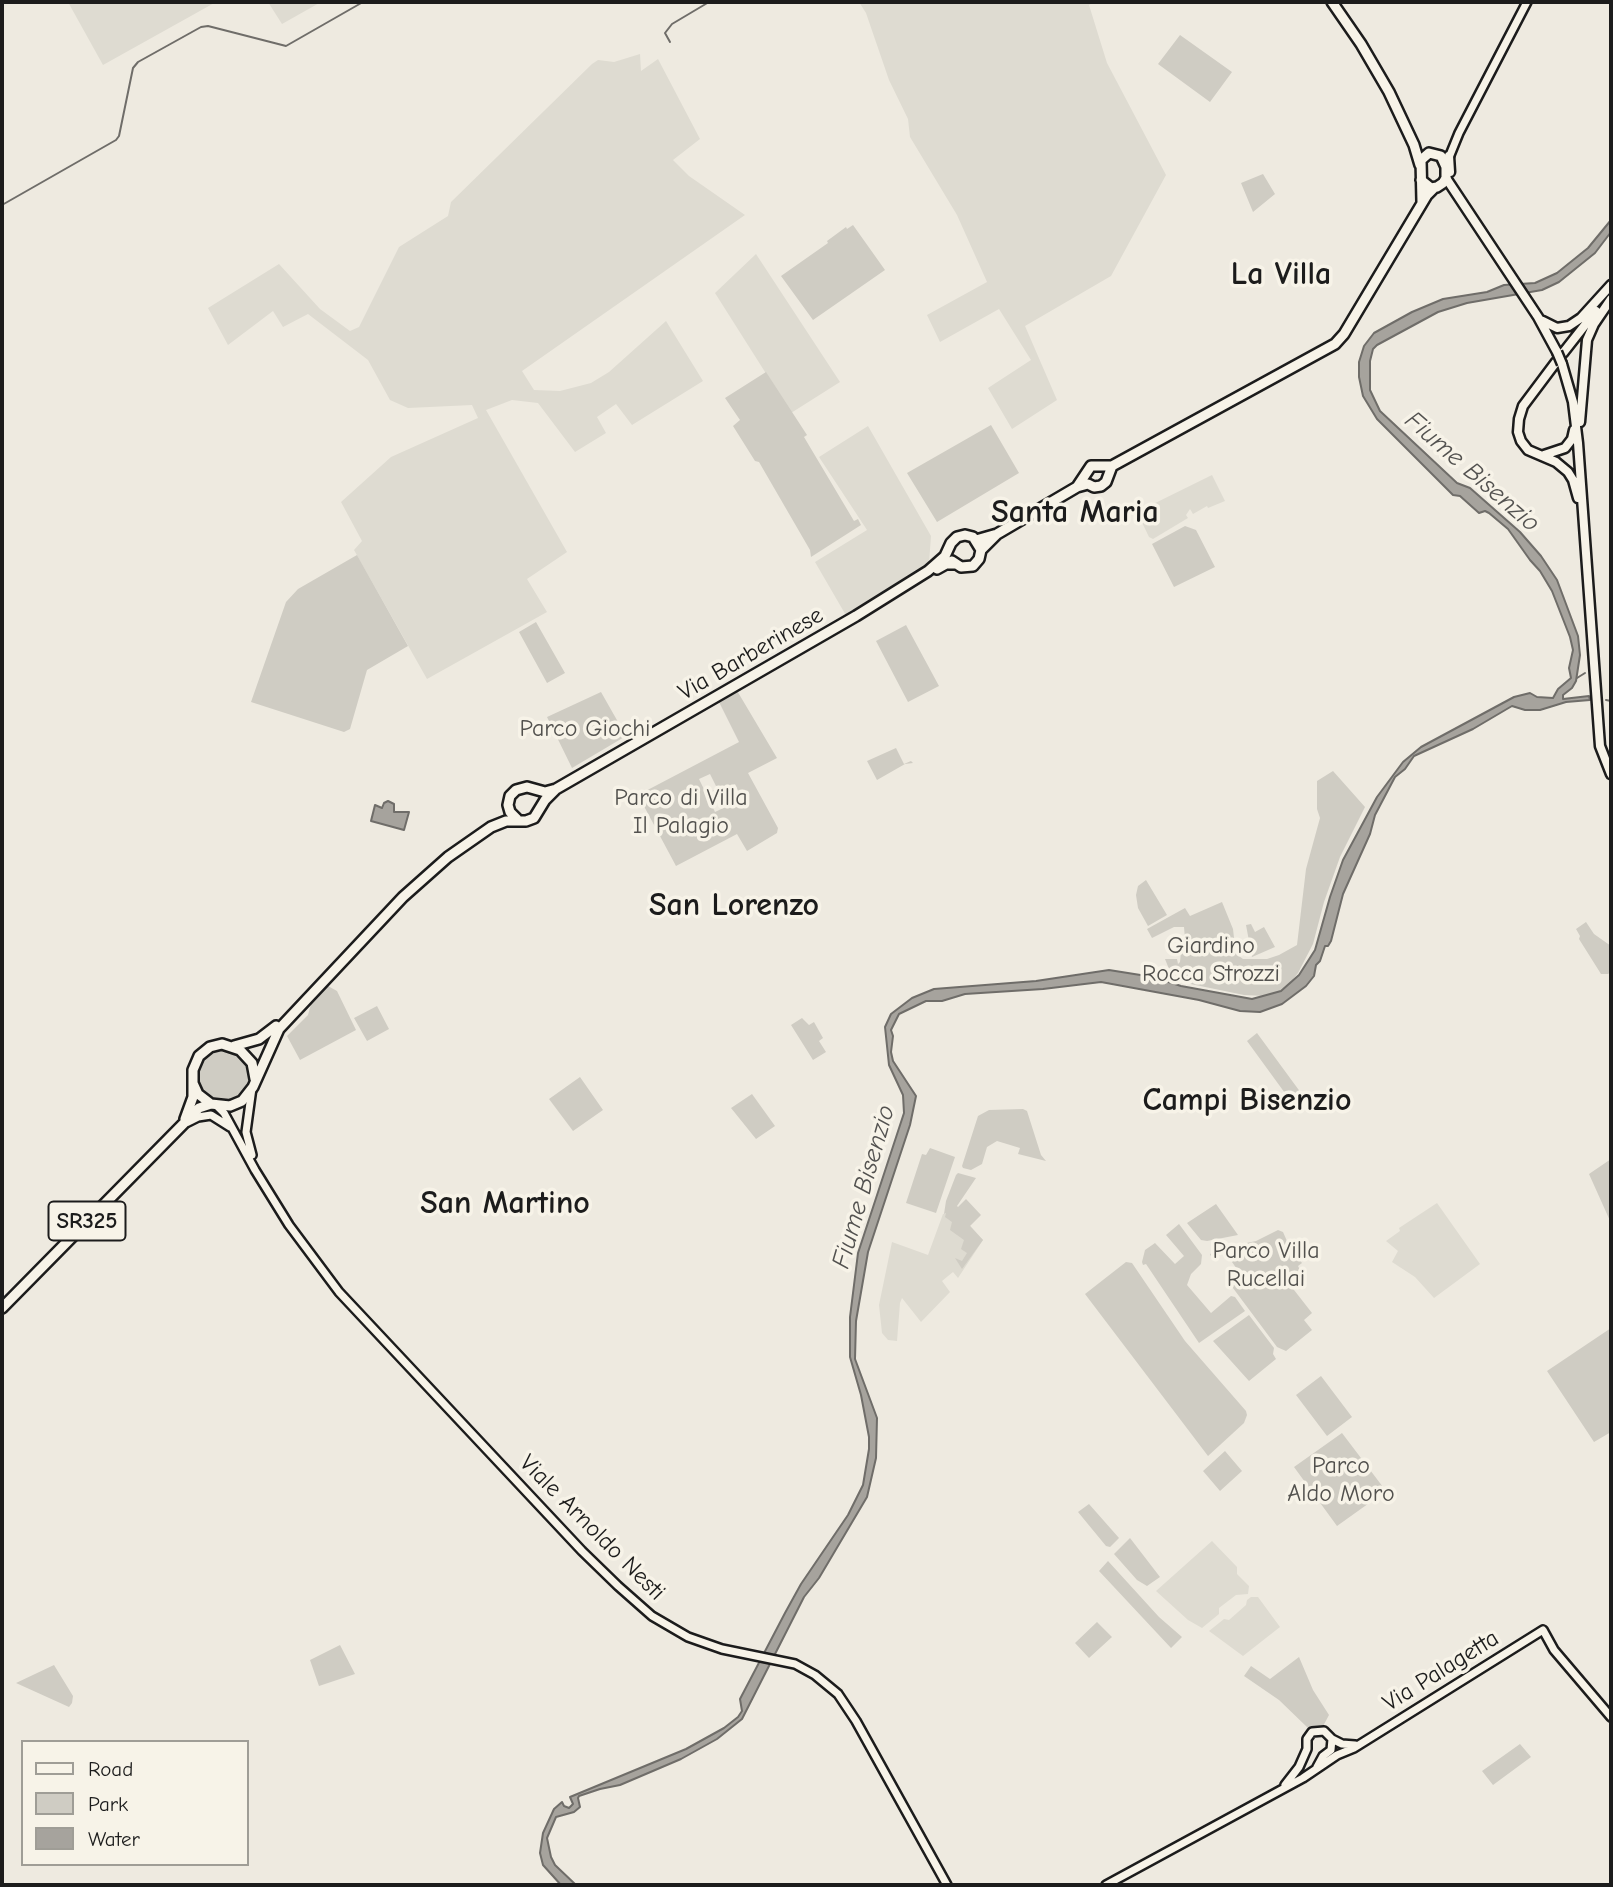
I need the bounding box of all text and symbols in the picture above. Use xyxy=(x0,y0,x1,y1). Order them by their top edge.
district label: La Villa xyxy=(1231,256,1331,294)
water label: Fiume Bisenzio xyxy=(1398,405,1546,539)
district label: Santa Maria xyxy=(991,494,1159,532)
street label: Via Barberinese xyxy=(673,601,829,707)
park label: Parco Giochi xyxy=(519,715,651,743)
park label: Parco di Villa Il Palagio xyxy=(614,784,748,840)
district label: San Lorenzo xyxy=(649,887,819,925)
park label: Giardino Rocca Strozzi xyxy=(1142,932,1280,988)
district label: Campi Bisenzio xyxy=(1143,1082,1351,1120)
water label: Fiume Bisenzio xyxy=(826,1102,902,1272)
district label: San Martino xyxy=(420,1185,590,1223)
road number: SR325 xyxy=(48,1202,126,1240)
park label: Parco Villa Rucellai xyxy=(1212,1237,1320,1293)
street label: Viale Arnoldo Nesti xyxy=(513,1449,671,1607)
park label: Parco Aldo Moro xyxy=(1287,1452,1395,1508)
street label: Via Palagetta xyxy=(1378,1624,1504,1718)
legend xyxy=(21,1740,248,1866)
text: Road xyxy=(88,1757,133,1781)
text: Park xyxy=(88,1792,128,1816)
text: Water xyxy=(88,1827,140,1851)

